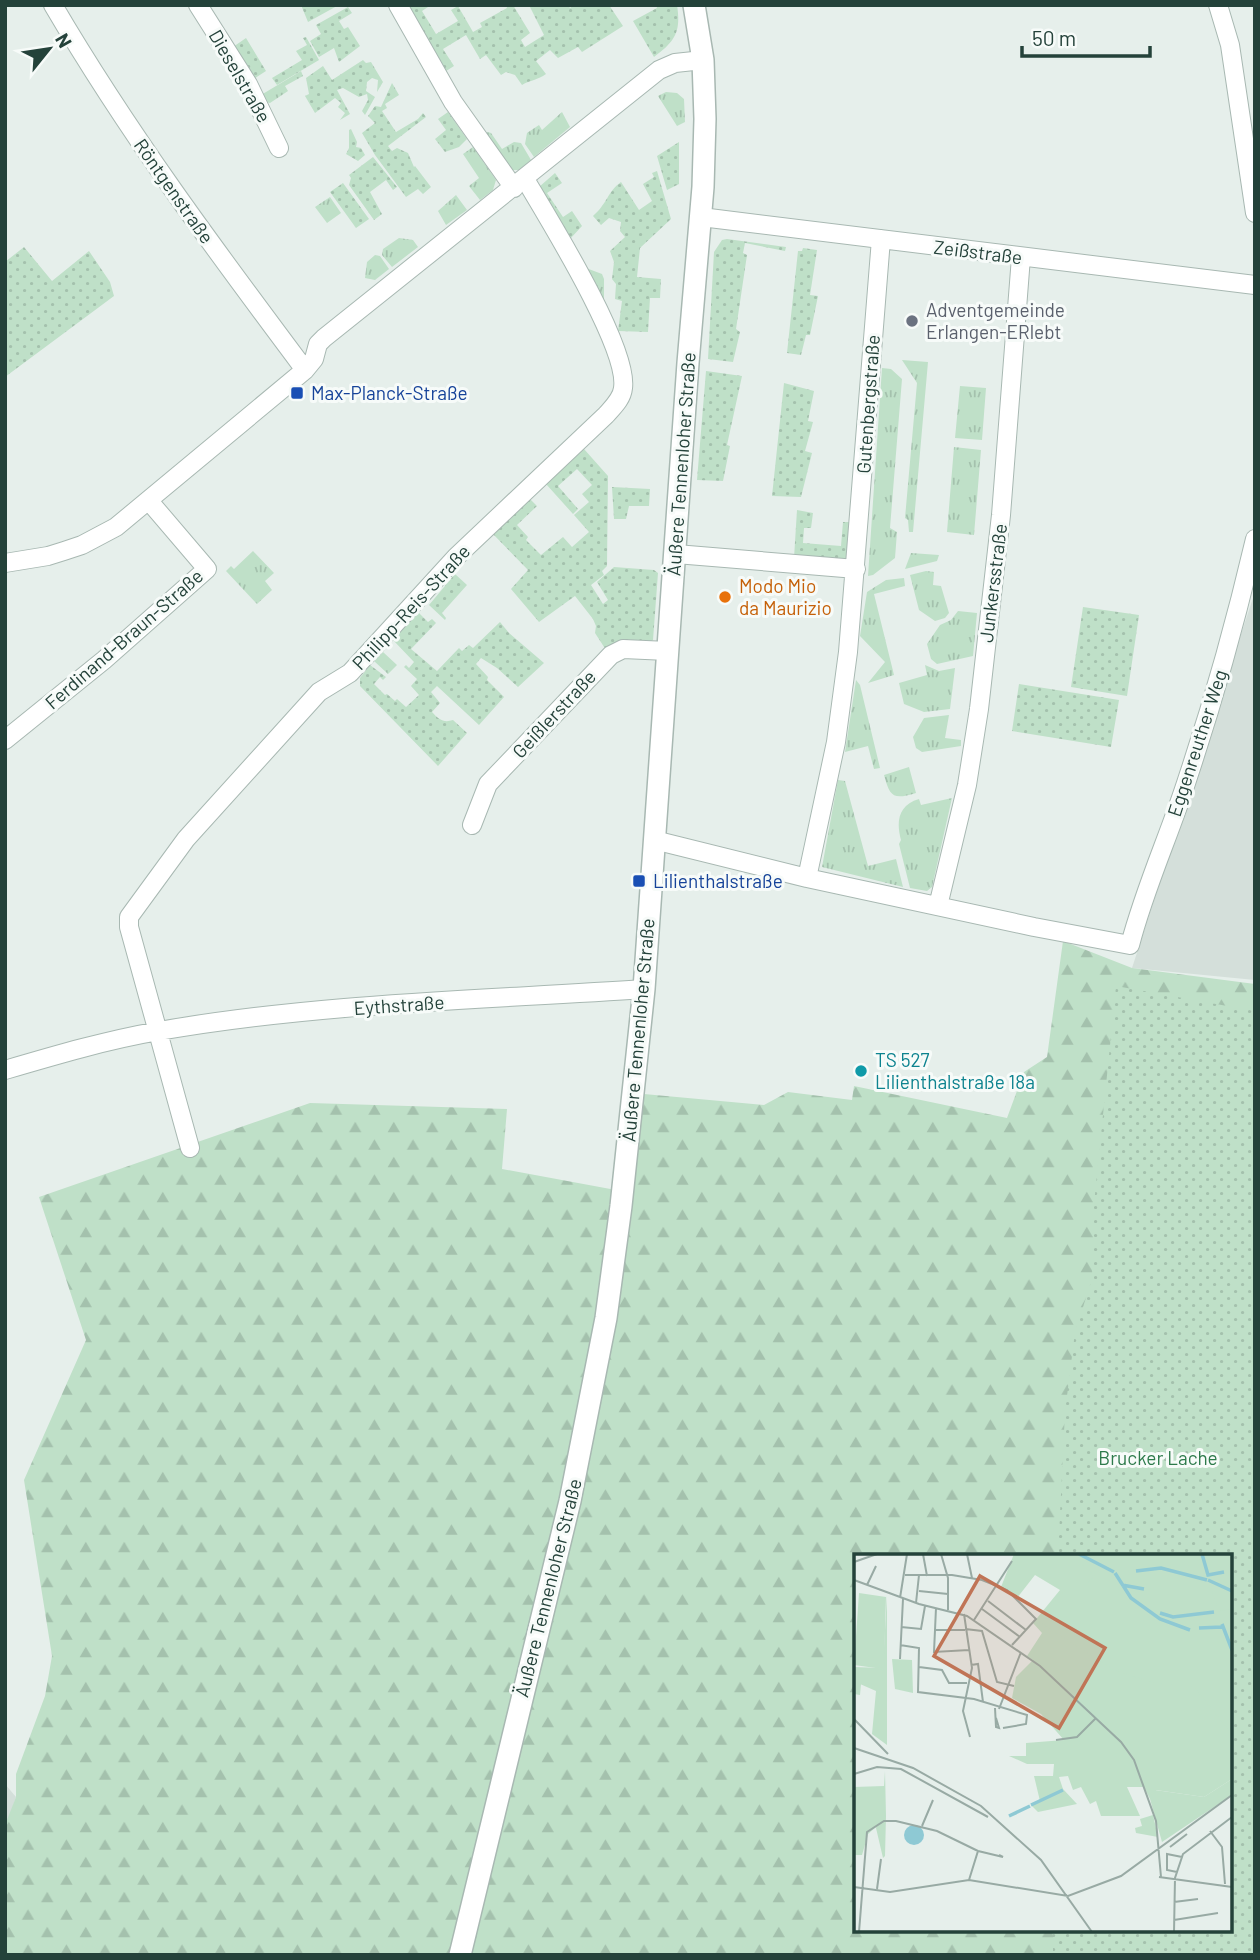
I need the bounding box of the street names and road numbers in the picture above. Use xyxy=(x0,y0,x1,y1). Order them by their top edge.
street label: Dieselstraße xyxy=(205,25,276,126)
street label: Röntgenstraße xyxy=(130,134,219,248)
street label: Zeißstraße xyxy=(933,235,1024,268)
street label: Gutenbergstraße xyxy=(851,334,884,474)
street label: Äußere Tennenloher Straße xyxy=(661,351,700,577)
street label: Junkersstraße xyxy=(974,522,1011,644)
street label: Philipp-Reis-Straße xyxy=(347,539,474,674)
street label: Ferdinand-Braun-Straße xyxy=(40,564,207,713)
street label: Geißlerstraße xyxy=(507,665,600,762)
street label: Eggenreuther Weg xyxy=(1162,666,1231,819)
street label: Äußere Tennenloher Straße xyxy=(616,917,659,1143)
street label: Eythstraße xyxy=(353,990,445,1019)
street label: Äußere Tennenloher Straße xyxy=(509,1476,586,1700)

